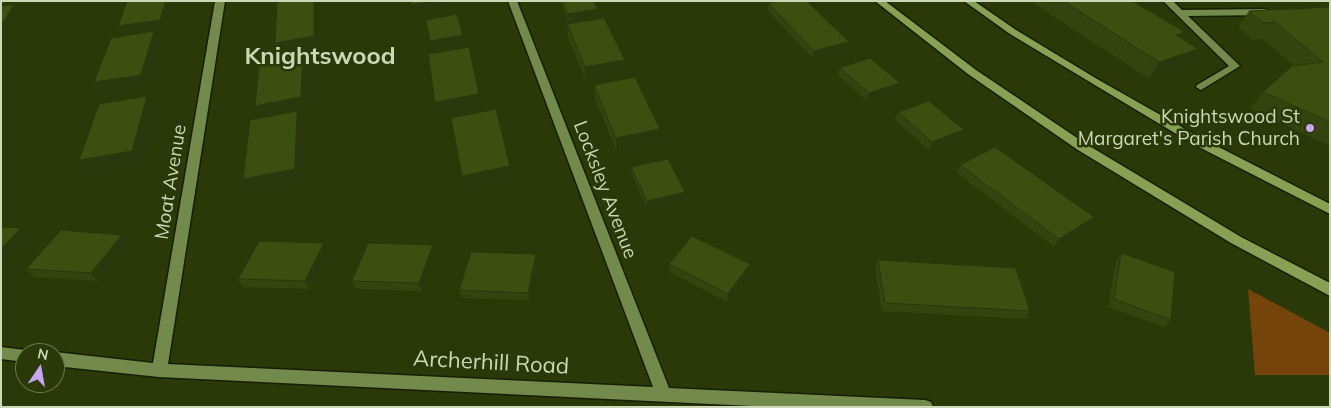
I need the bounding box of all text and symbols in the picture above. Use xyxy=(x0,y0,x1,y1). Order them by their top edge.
district label: Knightswood xyxy=(244,43,396,71)
place label: Knightswood St Margaret's Parish Church xyxy=(1078,106,1300,150)
street label: Locksley Avenue xyxy=(568,118,642,262)
marker: Knightswood St Margaret's Parish Church xyxy=(1304,122,1316,134)
street label: Moat Avenue xyxy=(151,123,191,241)
north arrow xyxy=(15,343,65,393)
text: N xyxy=(36,344,50,364)
street label: Archerhill Road xyxy=(412,346,570,380)

